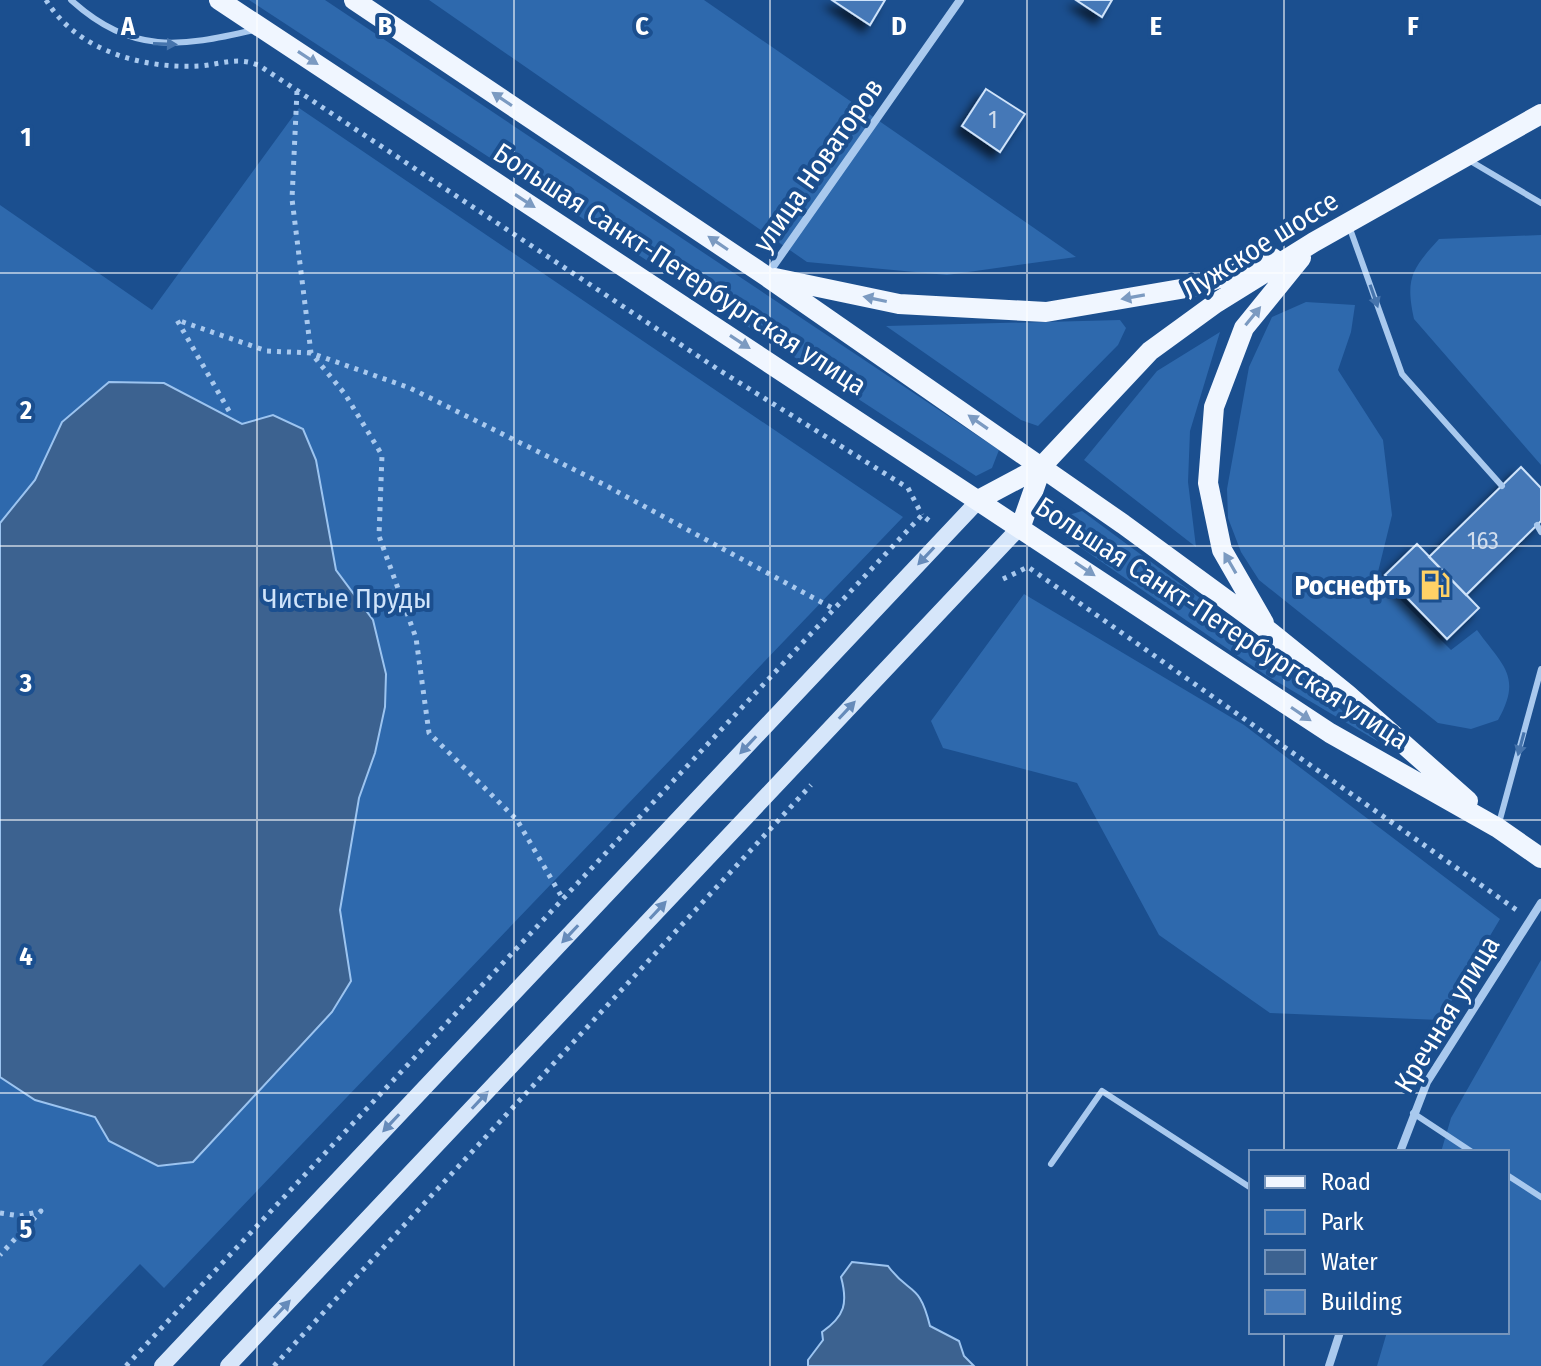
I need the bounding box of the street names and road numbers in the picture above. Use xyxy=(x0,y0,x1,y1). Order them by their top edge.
street label: улица Новаторов xyxy=(746,72,890,258)
street label: Большая Санкт-Петербургская улица xyxy=(487,136,873,402)
street label: Лужское шоссе xyxy=(1176,184,1344,306)
street label: Большая Санкт-Петербургская улица xyxy=(1029,490,1415,756)
street label: Кречная улица xyxy=(1387,930,1507,1098)

